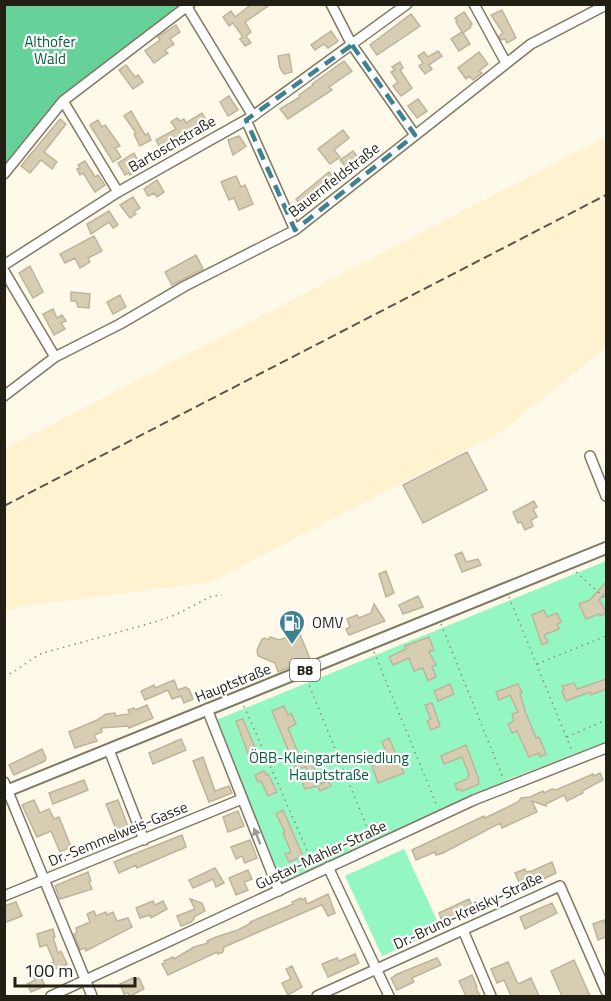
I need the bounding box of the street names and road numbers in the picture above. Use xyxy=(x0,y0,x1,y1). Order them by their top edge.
street label: Bartoschstraße xyxy=(124,109,220,178)
street label: Bauernfeldstraße xyxy=(283,137,384,223)
street label: Hauptstraße xyxy=(191,657,274,708)
road number: B8 xyxy=(290,659,320,681)
street label: Dr.-Semmelweis-Gasse xyxy=(45,795,191,872)
street label: Gustav-Mahler-Straße xyxy=(251,814,390,895)
street label: Dr.-Bruno-Kreisky-Straße xyxy=(389,866,546,955)

